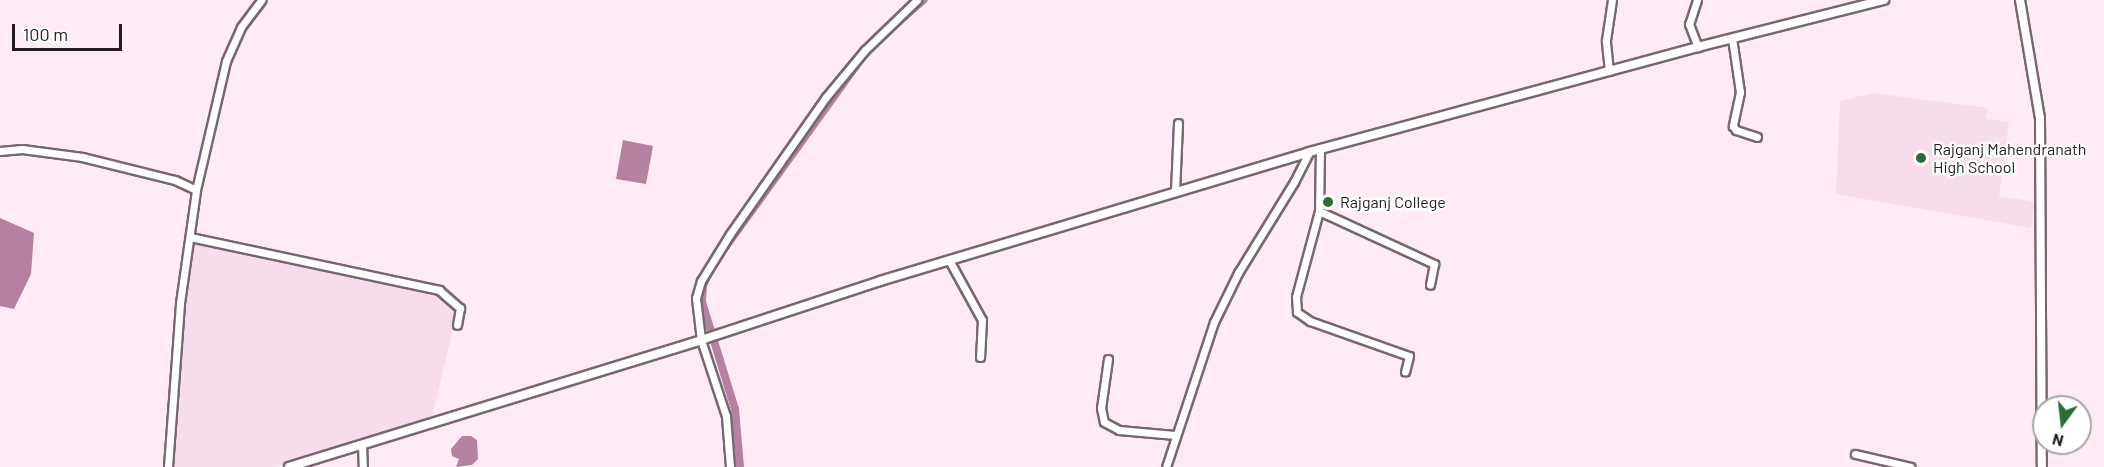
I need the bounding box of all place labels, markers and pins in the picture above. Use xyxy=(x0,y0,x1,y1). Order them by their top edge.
place label: Rajganj Mahendranath High School xyxy=(1933,139,2086,177)
marker: Rajganj Mahendranath High School xyxy=(1914,151,1928,165)
place label: Rajganj College xyxy=(1340,192,1446,212)
marker: Rajganj College xyxy=(1321,195,1335,209)

